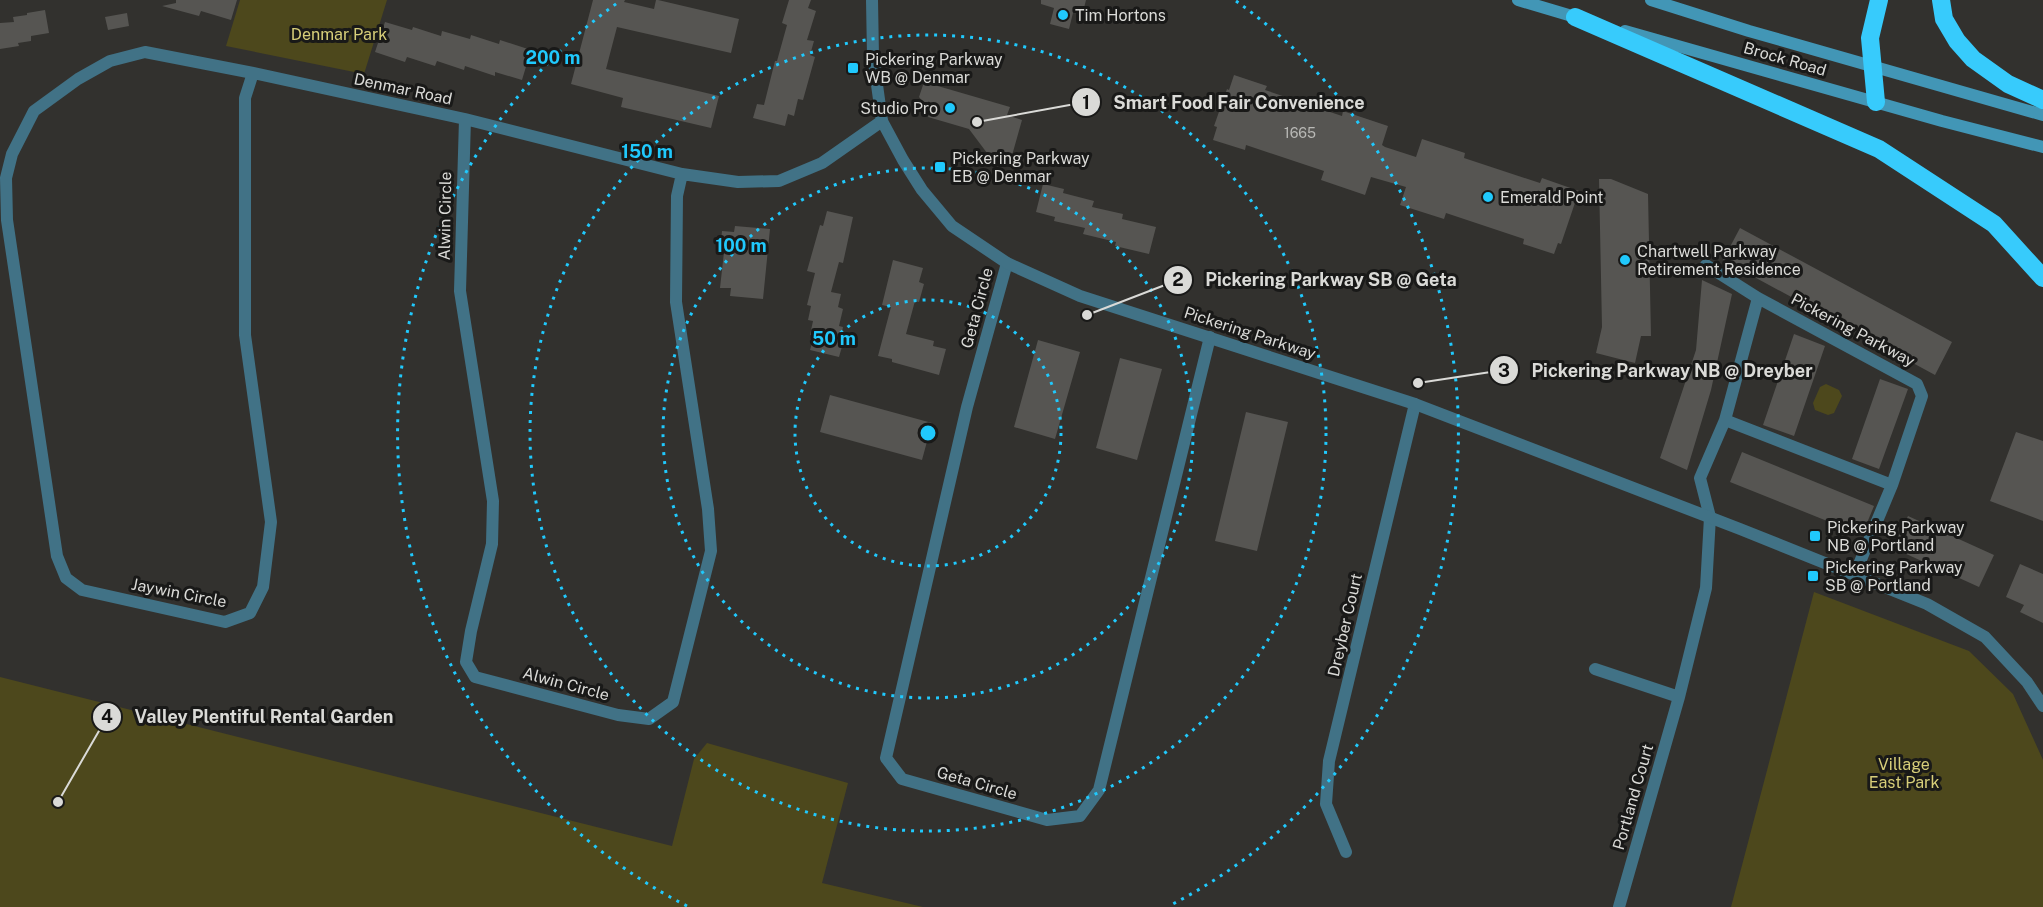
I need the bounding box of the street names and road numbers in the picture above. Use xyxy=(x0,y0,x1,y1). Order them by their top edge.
street label: Brock Road xyxy=(1741,38,1829,80)
street label: Denmar Road xyxy=(352,69,454,109)
street label: Alwin Circle xyxy=(435,171,455,261)
street label: Geta Circle xyxy=(957,266,997,350)
street label: Pickering Parkway xyxy=(1788,289,1919,371)
street label: Pickering Parkway xyxy=(1182,303,1319,363)
street label: Dreyber Court xyxy=(1324,572,1366,678)
street label: Jaywin Circle xyxy=(130,574,228,612)
street label: Alwin Circle xyxy=(521,663,611,705)
street label: Portland Court xyxy=(1609,742,1657,852)
street label: Geta Circle xyxy=(935,762,1019,804)

